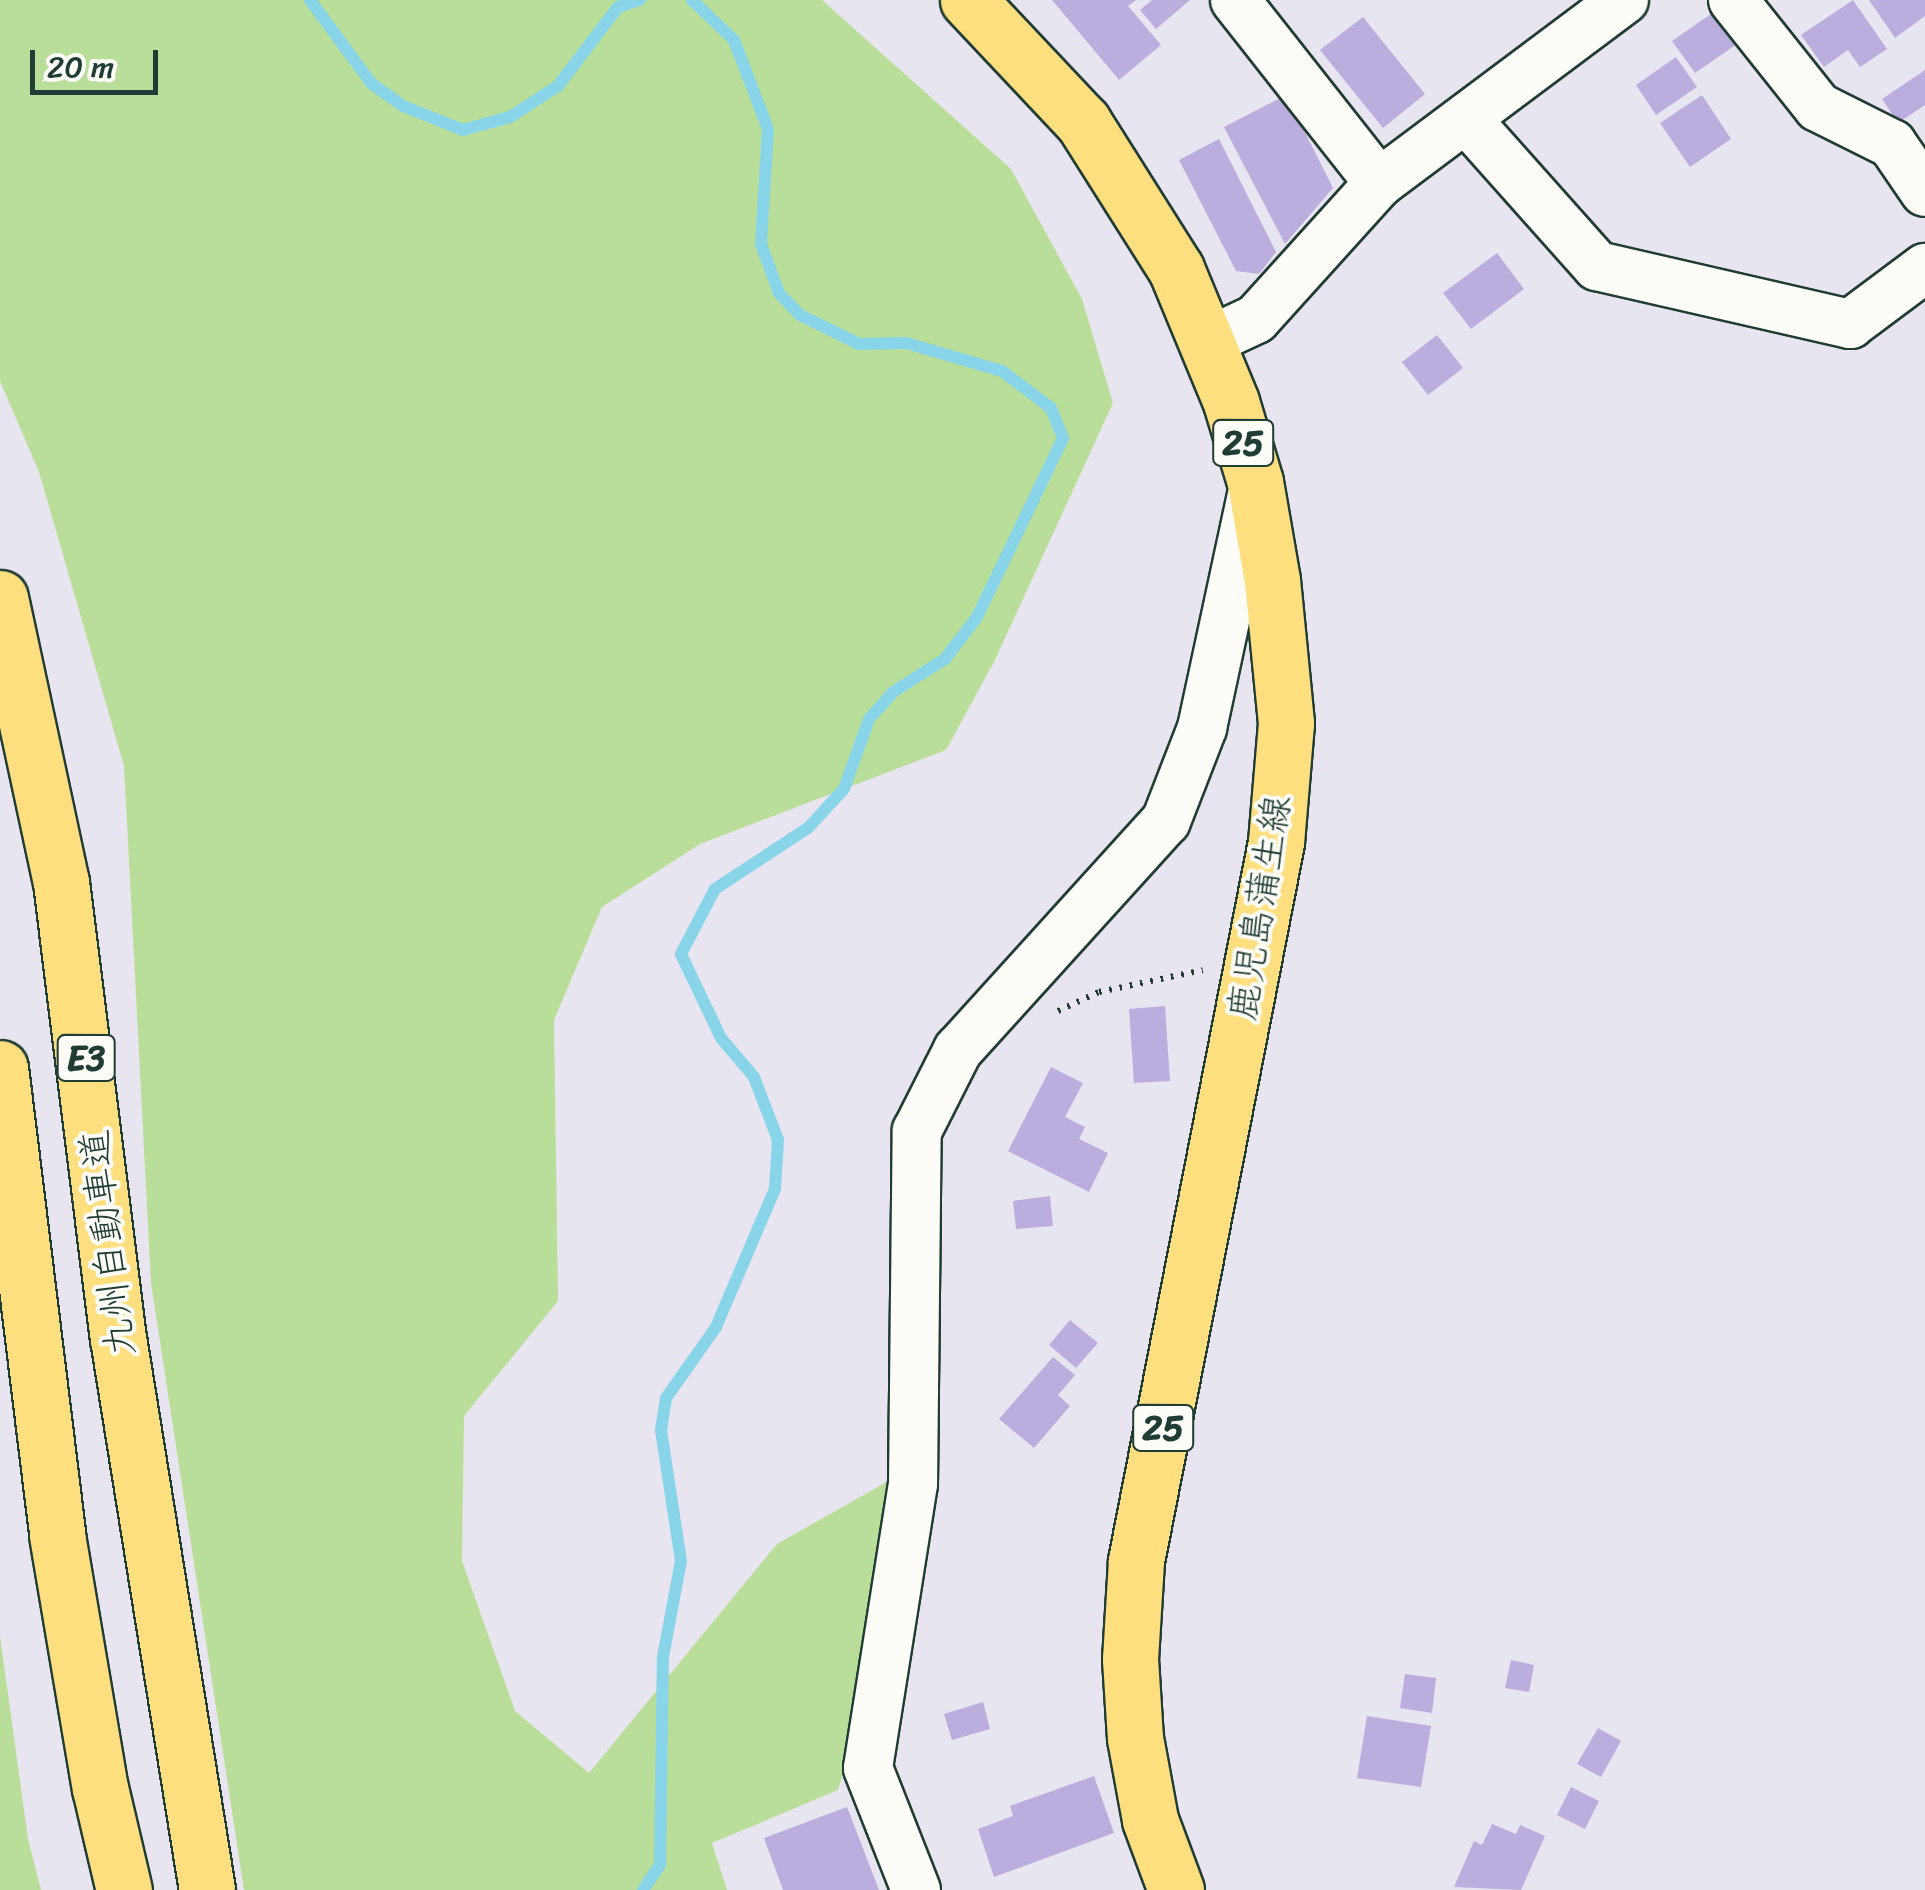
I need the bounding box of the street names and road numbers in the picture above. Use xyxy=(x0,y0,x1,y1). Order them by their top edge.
road number: 25 xyxy=(1210,413,1276,473)
street label: 鹿児島蒲生線 xyxy=(1220,792,1300,1024)
road number: E3 xyxy=(56,1028,116,1088)
street label: 九州自動車道 xyxy=(71,1127,145,1359)
road number: 25 xyxy=(1130,1398,1196,1458)

